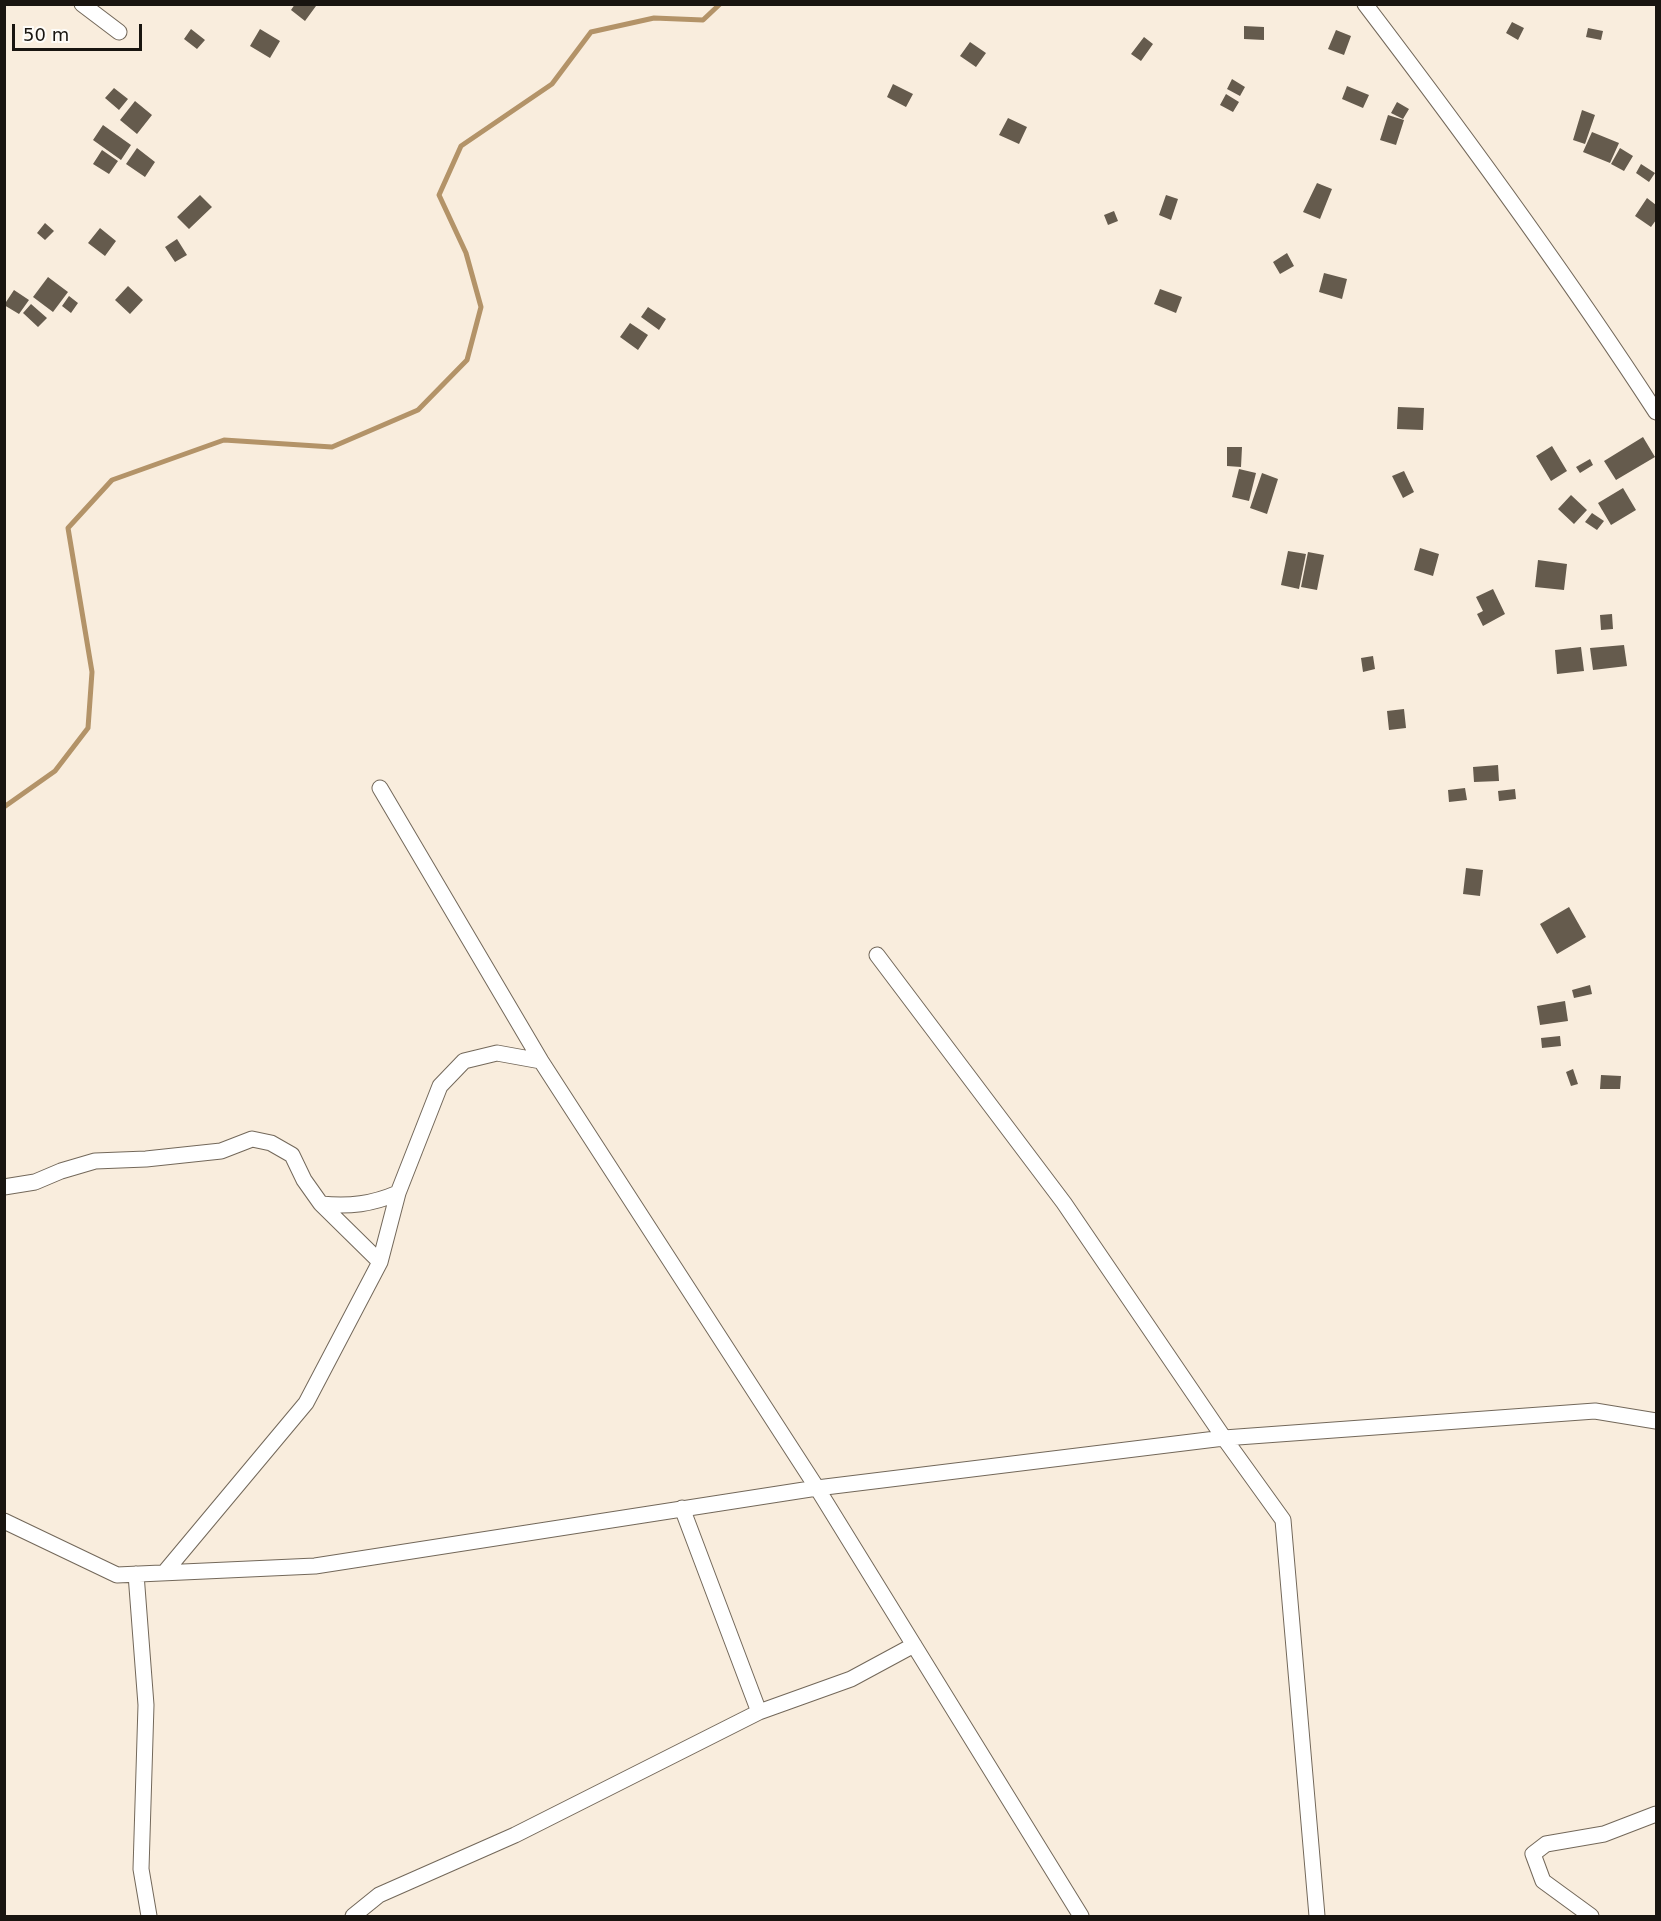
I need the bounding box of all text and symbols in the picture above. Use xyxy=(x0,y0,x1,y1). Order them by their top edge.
scale bar xyxy=(15,12,146,50)
text: 50 m xyxy=(23,24,69,45)

